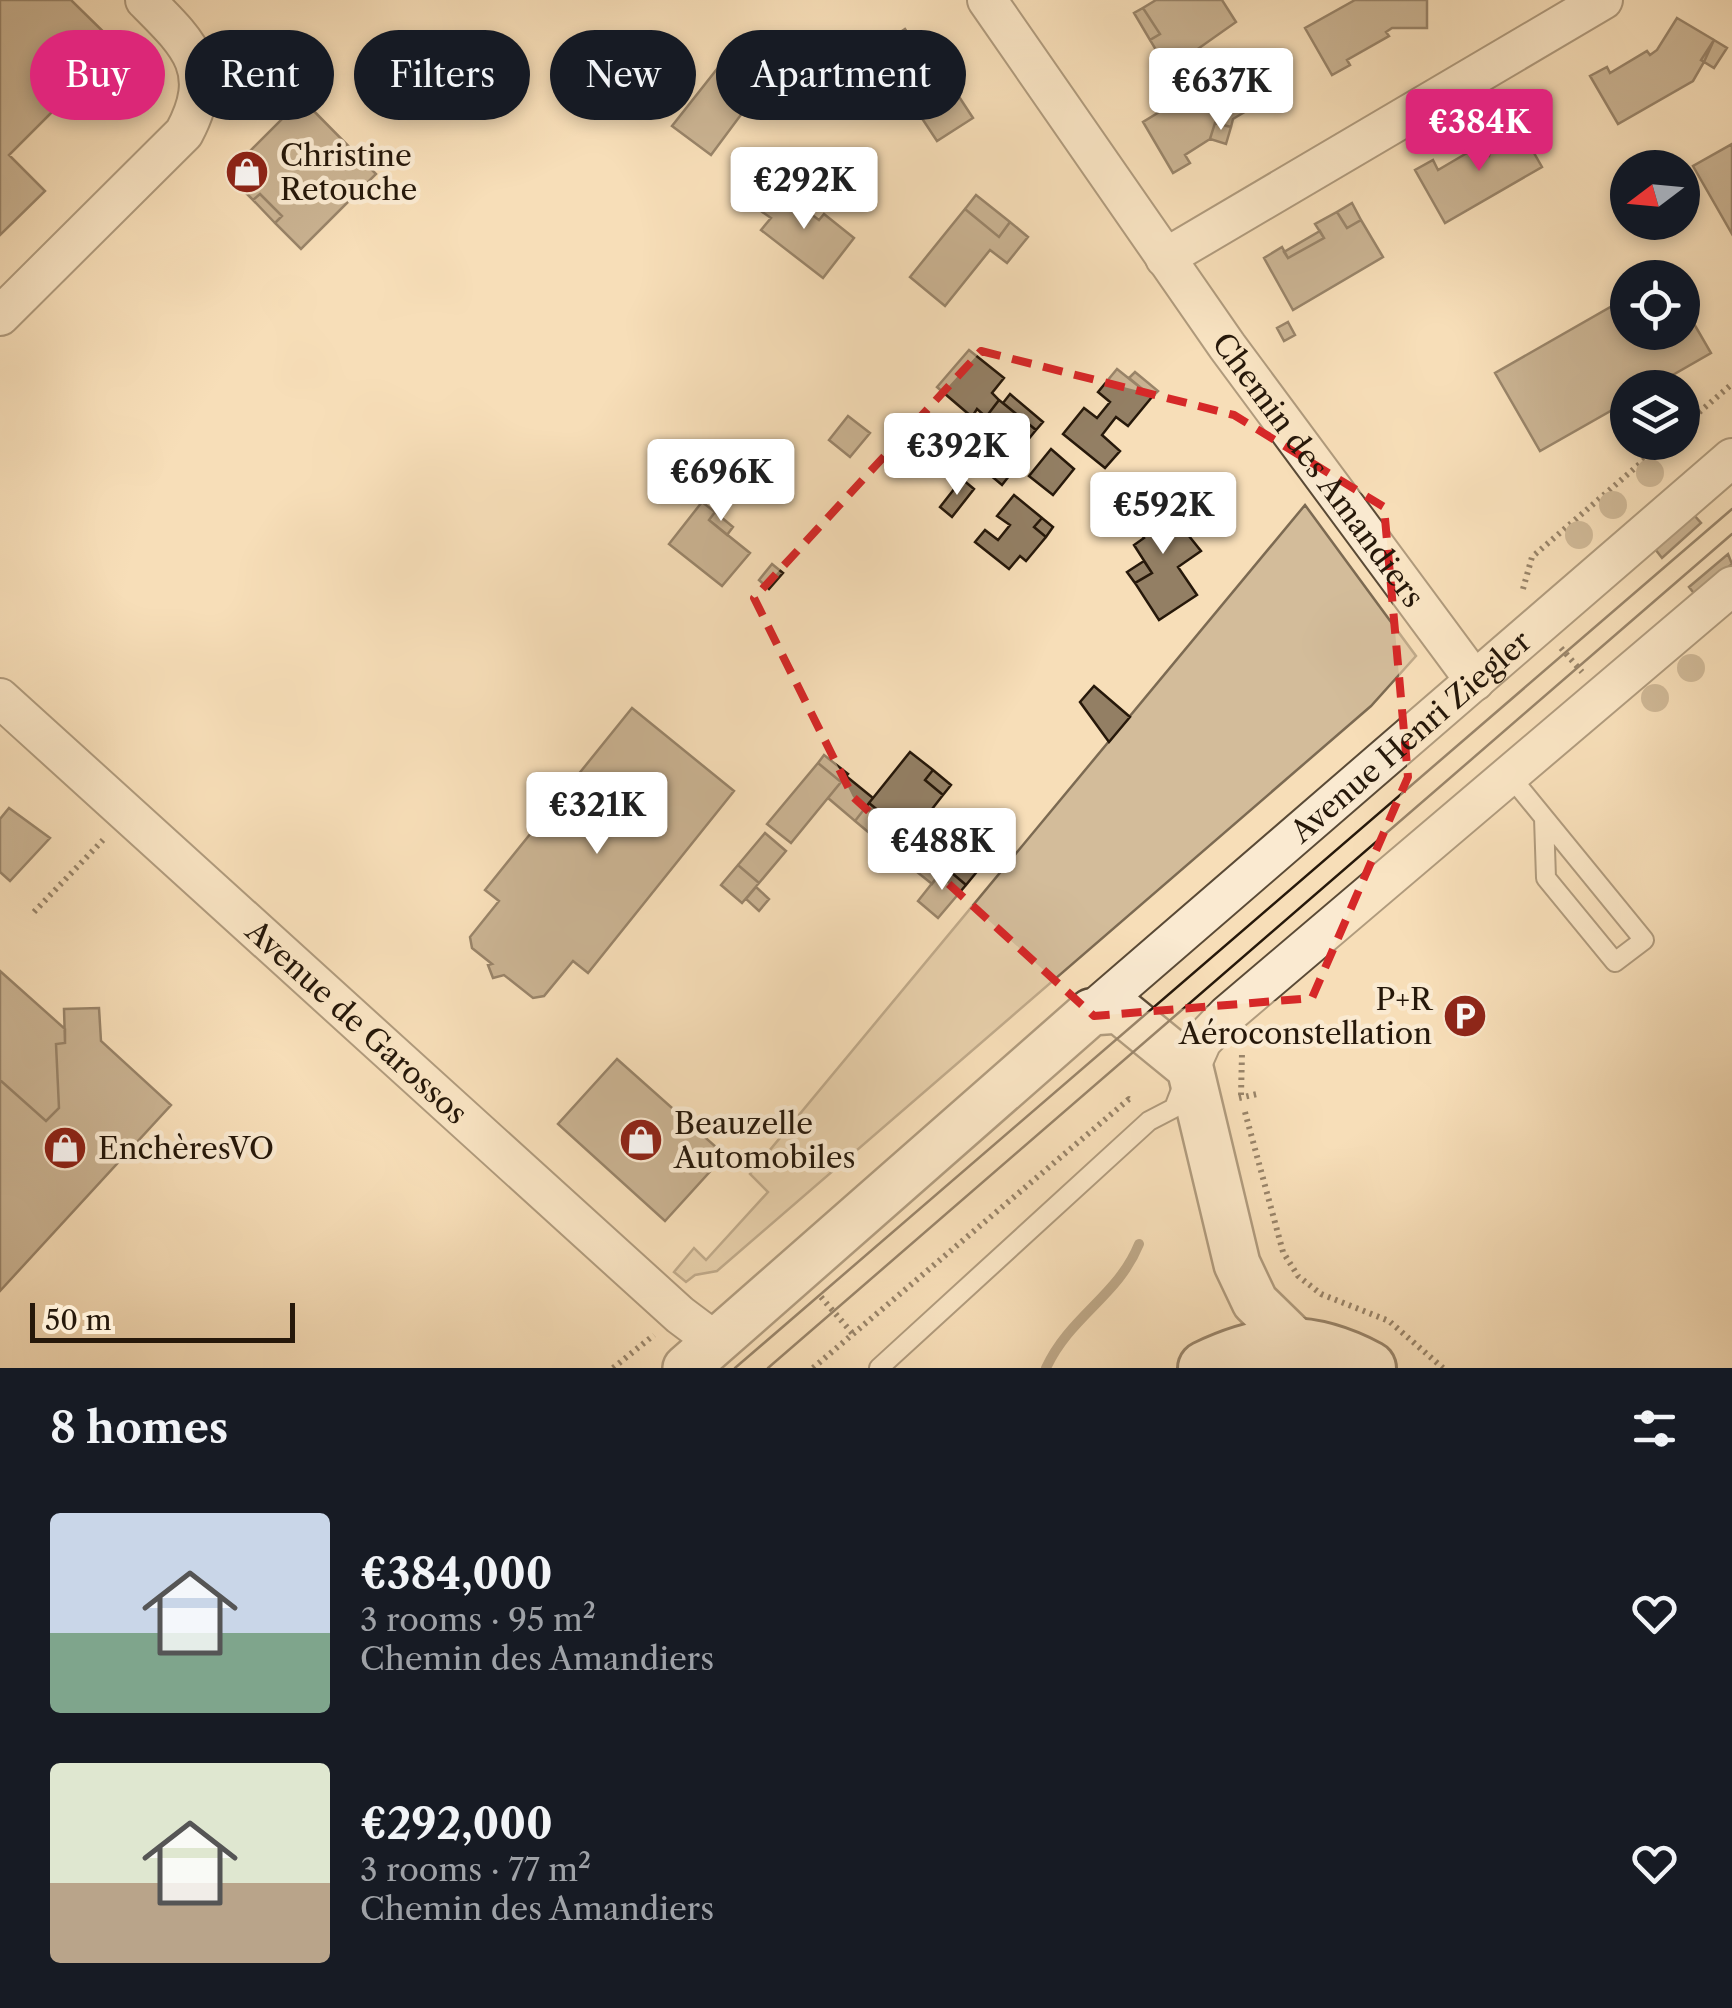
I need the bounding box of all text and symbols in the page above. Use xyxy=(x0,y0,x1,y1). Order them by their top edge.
chip: Buy xyxy=(30,30,165,120)
chip: Rent xyxy=(185,30,334,120)
chip: Filters xyxy=(354,30,530,120)
chip: New xyxy=(550,30,696,120)
chip: Apartment xyxy=(716,30,966,120)
pin: €637K xyxy=(1151,48,1291,133)
text: €637K xyxy=(1171,61,1271,100)
pin: €384K xyxy=(1409,89,1549,174)
text: €384K xyxy=(1428,102,1530,141)
place label: Christine Retouche xyxy=(280,137,417,208)
pin: €292K xyxy=(734,147,874,232)
shop icon: Christine Retouche xyxy=(224,149,270,195)
north arrow xyxy=(1610,150,1700,240)
map controls xyxy=(1610,150,1700,460)
text: €292K xyxy=(753,160,855,199)
button: locate xyxy=(1610,260,1700,350)
street label: Chemin des Amandiers xyxy=(1205,325,1432,614)
button: layers xyxy=(1610,370,1700,460)
pin: €392K xyxy=(887,413,1027,498)
text: €392K xyxy=(906,426,1008,465)
pin: €696K xyxy=(651,439,791,524)
text: €696K xyxy=(669,452,773,491)
pin: €592K xyxy=(1093,472,1233,557)
text: €592K xyxy=(1112,485,1214,524)
street label: Avenue Henri Ziegler xyxy=(1282,622,1538,851)
pin: €321K xyxy=(527,772,667,857)
text: €321K xyxy=(548,785,646,824)
pin: €488K xyxy=(872,808,1012,893)
text: €488K xyxy=(890,821,994,860)
street label: Avenue de Garossos xyxy=(238,911,475,1132)
place label: P+R Aéroconstellation xyxy=(1178,981,1434,1052)
parking icon: P+R Aéroconstellation xyxy=(1442,993,1488,1039)
place label: Beauzelle Automobiles xyxy=(673,1105,856,1176)
shop icon: Beauzelle Automobiles xyxy=(618,1117,664,1163)
shop icon: EnchèresVO xyxy=(42,1125,88,1171)
place label: EnchèresVO xyxy=(98,1130,274,1167)
scale bar xyxy=(30,1298,295,1342)
text: 50 m xyxy=(45,1303,112,1337)
icon: filters xyxy=(1627,1401,1682,1456)
text: 8 homes xyxy=(50,1402,228,1454)
text: €384,000 xyxy=(360,1548,552,1600)
icon: home xyxy=(130,1553,250,1673)
icon: heart xyxy=(1627,1586,1682,1641)
text: 3 rooms · 95 m² xyxy=(360,1600,596,1639)
text: Chemin des Amandiers xyxy=(360,1639,714,1678)
text: €292,000 xyxy=(360,1798,553,1850)
icon: home xyxy=(130,1803,250,1923)
icon: heart xyxy=(1627,1836,1682,1891)
text: 3 rooms · 77 m² xyxy=(360,1850,591,1889)
text: Chemin des Amandiers xyxy=(360,1889,714,1928)

